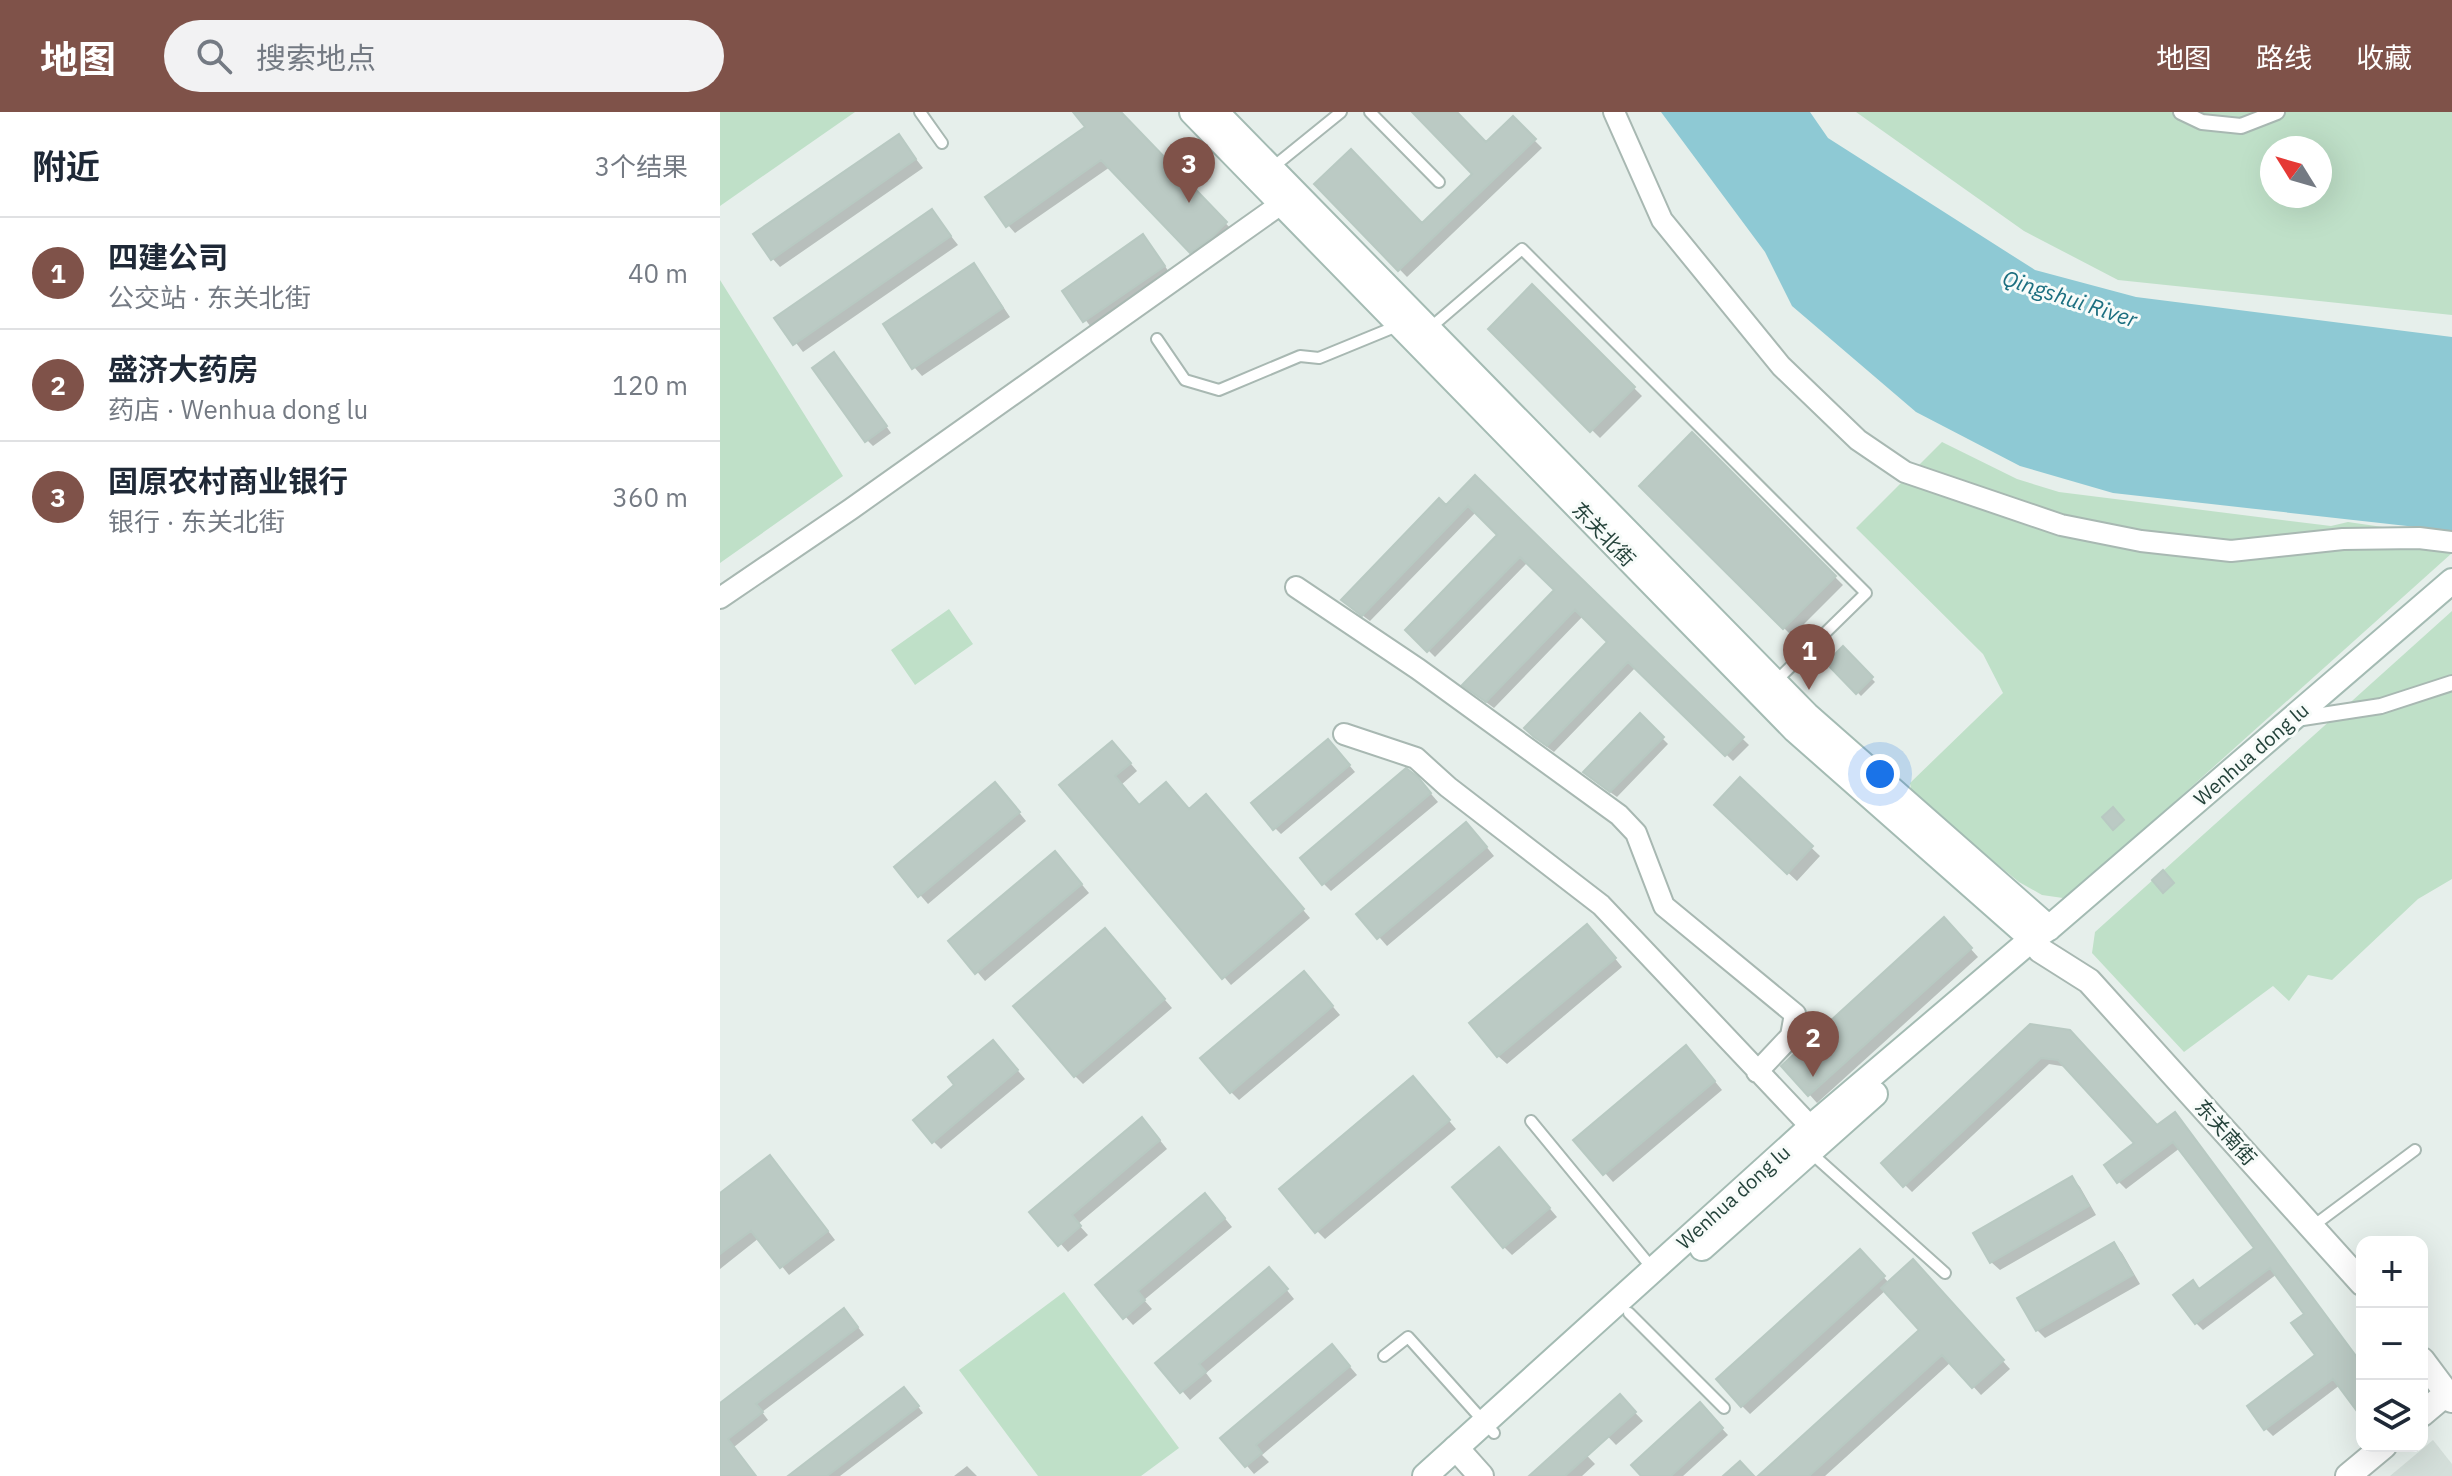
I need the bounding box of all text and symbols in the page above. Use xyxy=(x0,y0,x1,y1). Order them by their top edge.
search box xyxy=(164,20,724,92)
text: 地图 xyxy=(40,34,116,83)
icon: search xyxy=(192,34,236,78)
text: 搜索地点 xyxy=(256,38,376,77)
text: 地图 xyxy=(2156,39,2212,76)
text: 路线 xyxy=(2256,39,2312,76)
text: 收藏 xyxy=(2356,39,2412,76)
north arrow xyxy=(2260,136,2332,208)
pin: 3 xyxy=(1163,137,1215,203)
text: 附近 xyxy=(32,144,100,188)
text: 3个结果 xyxy=(594,149,688,183)
text: 四建公司 xyxy=(108,237,228,276)
text: 1 xyxy=(50,256,66,290)
text: 40 m xyxy=(628,256,688,290)
water label: Qingshui River xyxy=(1999,263,2142,334)
text: 公交站 · 东关北街 xyxy=(108,280,311,314)
text: 盛济大药房 xyxy=(108,349,258,388)
text: 2 xyxy=(50,368,66,402)
text: 120 m xyxy=(612,368,688,402)
text: 药店 · Wenhua dong lu xyxy=(108,392,368,426)
text: 固原农村商业银行 xyxy=(108,461,348,500)
text: 3 xyxy=(50,480,66,514)
text: 360 m xyxy=(612,480,688,514)
street label: 东关北街 xyxy=(1567,496,1641,572)
text: 银行 · 东关北街 xyxy=(108,504,285,538)
pin: 1 xyxy=(1783,624,1835,690)
street label: Wenhua dong lu xyxy=(2188,696,2314,812)
your location xyxy=(1860,754,1900,794)
pin: 2 xyxy=(1787,1011,1839,1077)
street label: 东关南街 xyxy=(2189,1093,2263,1171)
street label: Wenhua dong lu xyxy=(1670,1139,1796,1255)
map controls xyxy=(2356,1236,2428,1452)
button: + xyxy=(2356,1236,2428,1308)
button: − xyxy=(2356,1308,2428,1380)
button: layers xyxy=(2356,1380,2428,1452)

